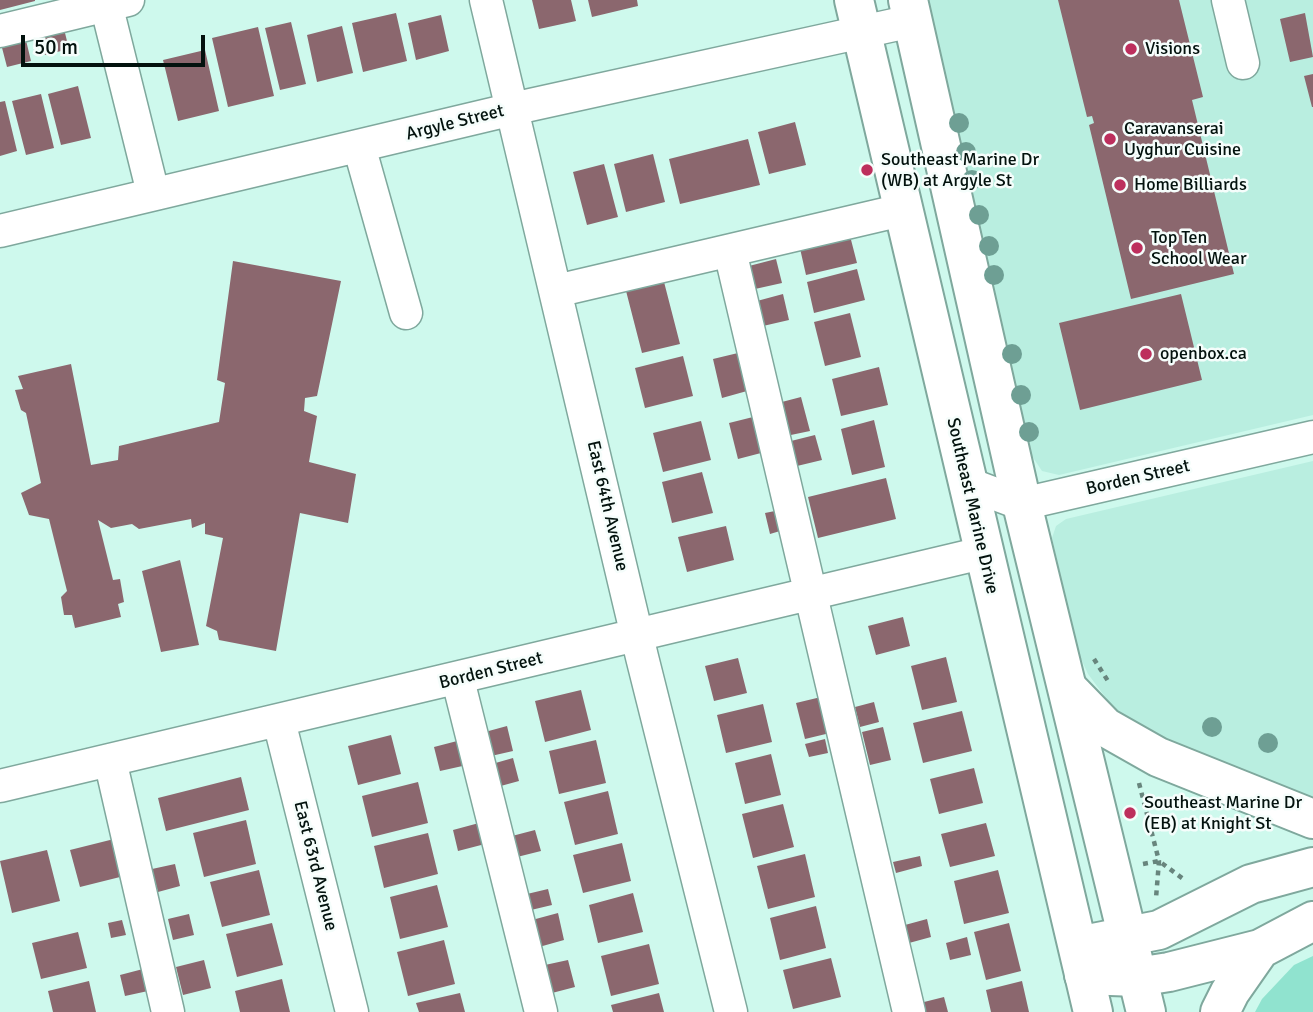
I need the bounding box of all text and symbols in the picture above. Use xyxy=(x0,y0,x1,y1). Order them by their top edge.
scale bar xyxy=(24,21,208,65)
text: 50 m xyxy=(34,34,78,60)
place label: Visions xyxy=(1145,38,1200,60)
marker: Visions xyxy=(1123,41,1139,57)
street label: Argyle Street xyxy=(404,100,506,146)
place label: Caravanserai Uyghur Cuisine xyxy=(1124,118,1241,160)
marker: Caravanserai Uyghur Cuisine xyxy=(1102,131,1118,147)
place label: Southeast Marine Dr (WB) at Argyle St xyxy=(881,149,1039,192)
marker: Southeast Marine Dr (WB) at Argyle St xyxy=(859,162,875,178)
place label: Home Billiards xyxy=(1134,174,1247,196)
marker: Home Billiards xyxy=(1112,177,1128,193)
place label: Top Ten School Wear xyxy=(1151,227,1247,270)
marker: Top Ten School Wear xyxy=(1129,240,1145,256)
place label: openbox.ca xyxy=(1160,343,1247,365)
marker: openbox.ca xyxy=(1138,346,1154,362)
street label: Southeast Marine Drive xyxy=(941,416,1003,596)
street label: East 64th Avenue xyxy=(582,439,632,573)
street label: Borden Street xyxy=(1084,456,1192,500)
street label: Borden Street xyxy=(437,648,545,694)
place label: Southeast Marine Dr (EB) at Knight St xyxy=(1144,792,1302,834)
street label: East 63rd Avenue xyxy=(288,799,342,933)
marker: Southeast Marine Dr (EB) at Knight St xyxy=(1122,805,1138,821)

